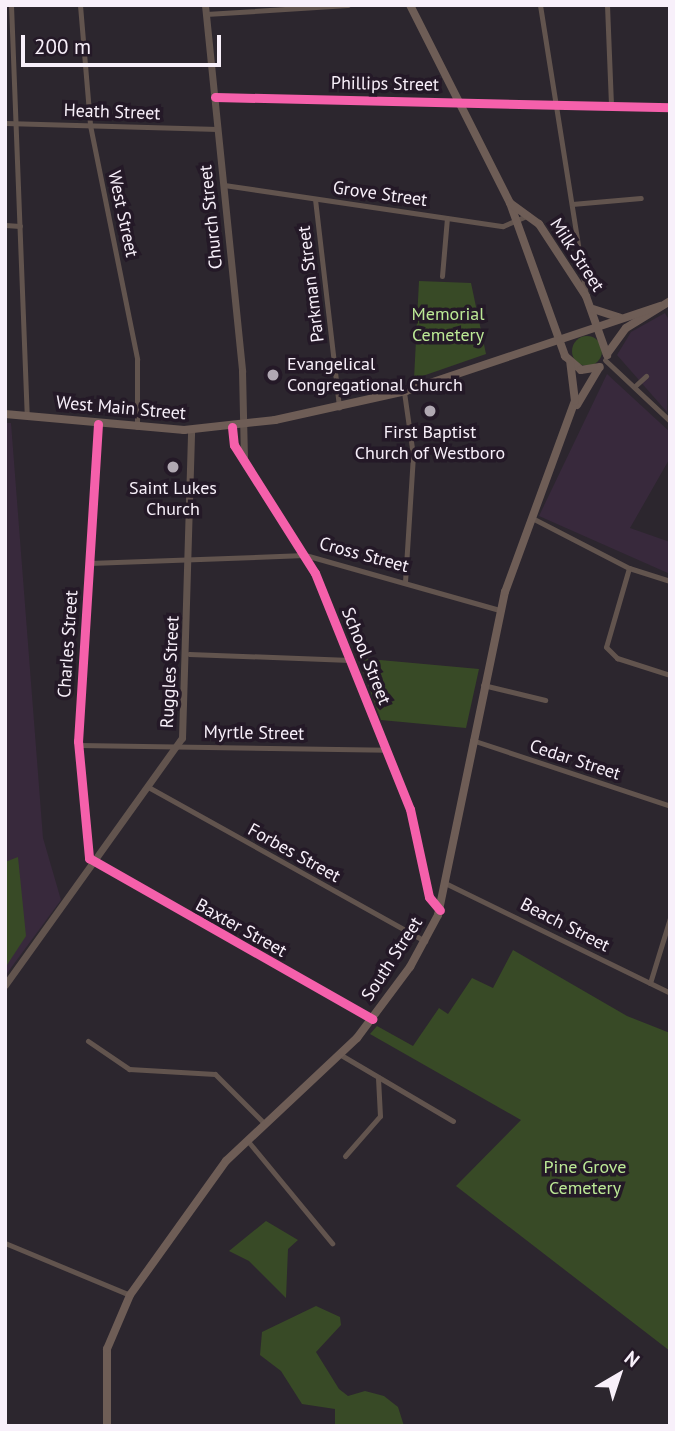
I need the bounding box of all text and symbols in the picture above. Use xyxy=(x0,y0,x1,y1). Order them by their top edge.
scale bar xyxy=(24,21,224,65)
text: 200 m xyxy=(34,33,91,60)
street label: Phillips Street xyxy=(331,72,439,96)
street label: Heath Street xyxy=(63,100,161,124)
street label: Church Street xyxy=(195,164,227,270)
street label: West Street xyxy=(103,169,143,259)
street label: Grove Street xyxy=(331,177,429,211)
street label: Milk Street xyxy=(545,214,609,296)
street label: Parkman Street xyxy=(293,224,329,344)
park label: Memorial Cemetery xyxy=(412,304,484,346)
place label: Evangelical Congregational Church xyxy=(287,354,463,396)
marker: Evangelical Congregational Church xyxy=(265,367,281,383)
street label: West Main Street xyxy=(55,392,187,424)
marker: First Baptist Church of Westboro xyxy=(422,403,438,419)
place label: First Baptist Church of Westboro xyxy=(355,422,505,464)
marker: Saint Lukes Church xyxy=(165,459,181,475)
place label: Saint Lukes Church xyxy=(129,478,217,520)
street label: Cross Street xyxy=(317,533,411,577)
street label: Charles Street xyxy=(53,589,83,699)
street label: School Street xyxy=(337,604,395,708)
street label: Ruggles Street xyxy=(156,615,184,729)
street label: Myrtle Street xyxy=(204,721,304,745)
street label: Cedar Street xyxy=(527,735,623,785)
street label: Forbes Street xyxy=(244,819,344,887)
street label: Beach Street xyxy=(517,893,613,957)
street label: Baxter Street xyxy=(192,894,290,962)
street label: South Street xyxy=(357,913,427,1005)
park label: Pine Grove Cemetery xyxy=(544,1157,626,1200)
north arrow xyxy=(584,1340,654,1410)
text: N xyxy=(620,1345,645,1372)

